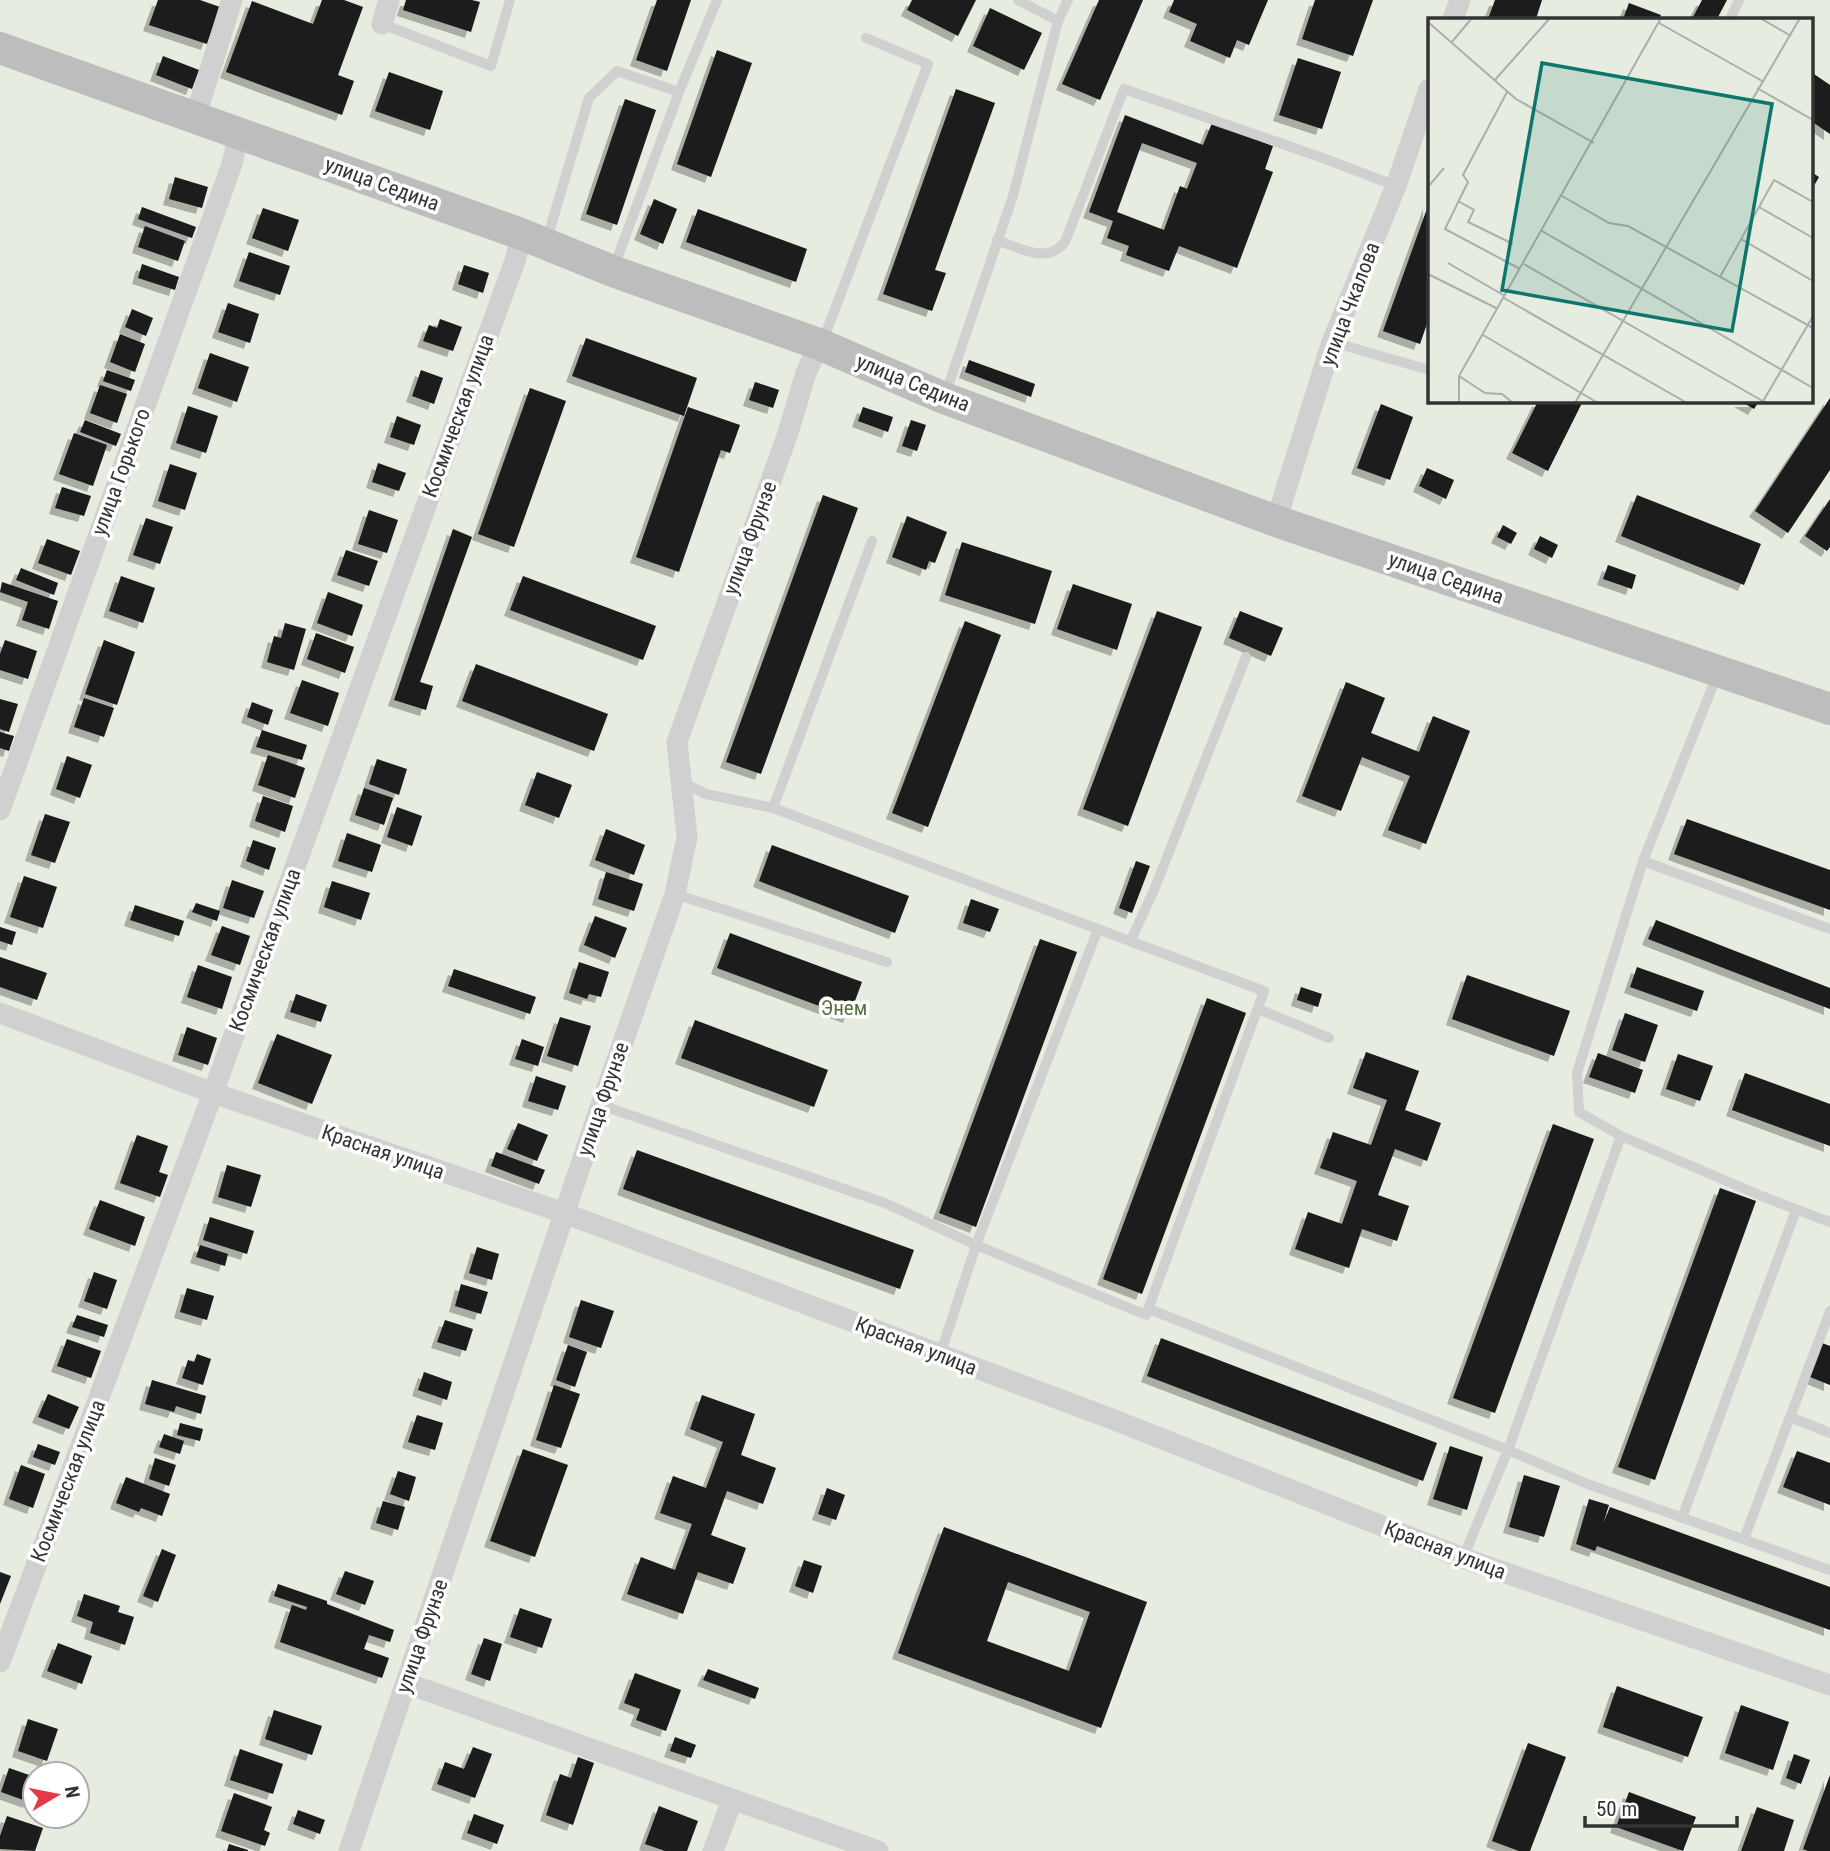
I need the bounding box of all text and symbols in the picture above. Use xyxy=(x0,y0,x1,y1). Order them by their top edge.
inset map xyxy=(1428,18,1812,402)
street label: улица Седина xyxy=(321,152,443,216)
street label: улица Чкалова xyxy=(1315,239,1385,369)
street label: Космическая улица xyxy=(417,331,499,501)
street label: улица Седина xyxy=(853,349,973,417)
street label: улица Горького xyxy=(87,405,155,539)
street label: улица Фрунзе xyxy=(718,478,782,598)
street label: улица Седина xyxy=(1385,547,1507,609)
street label: Космическая улица xyxy=(224,865,306,1035)
park label: Энем xyxy=(821,996,867,1020)
street label: улица Фрунзе xyxy=(572,1039,634,1159)
street label: Красная улица xyxy=(319,1120,447,1184)
street label: Красная улица xyxy=(852,1312,980,1380)
street label: Космическая улица xyxy=(26,1397,110,1565)
street label: Красная улица xyxy=(1381,1516,1509,1584)
street label: улица Фрунзе xyxy=(391,1576,453,1696)
north arrow xyxy=(21,1760,91,1830)
text: N xyxy=(60,1784,85,1800)
scale bar xyxy=(1585,1784,1737,1828)
text: 50 m xyxy=(1596,1797,1637,1821)

